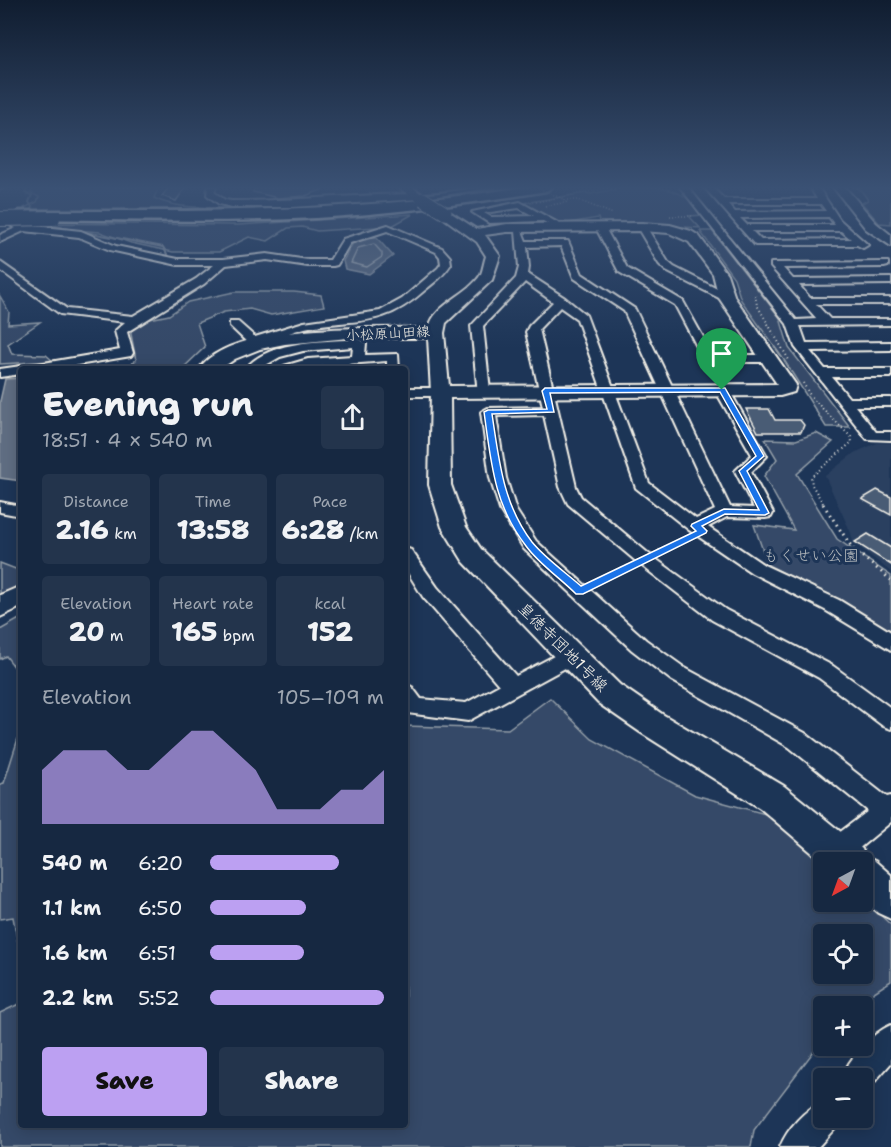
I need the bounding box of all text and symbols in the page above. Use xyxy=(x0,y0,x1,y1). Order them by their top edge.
street label: 小松原山田線 xyxy=(346,322,430,344)
pin xyxy=(696,328,747,390)
icon: arrive xyxy=(705,337,738,370)
text: Evening run xyxy=(42,382,253,427)
button: share xyxy=(321,386,384,449)
text: 18:51 · 4 × 540 m xyxy=(42,427,213,453)
text: Distance xyxy=(63,491,129,512)
text: Time xyxy=(195,491,231,512)
text: Pace xyxy=(312,491,348,512)
text: 2.16 xyxy=(55,512,109,547)
text: 13:58 xyxy=(176,512,250,547)
text: 6:28 xyxy=(282,512,344,547)
text: km xyxy=(109,523,137,544)
text: /km xyxy=(344,523,378,544)
park label: もくせい公園 xyxy=(763,545,859,566)
text: Elevation xyxy=(60,593,132,614)
text: Heart rate xyxy=(172,593,254,614)
text: kcal xyxy=(314,593,346,614)
street label: 皇徳寺団地1号線 xyxy=(514,598,612,696)
text: 20 xyxy=(68,614,104,649)
text: 165 xyxy=(171,614,217,649)
text: 152 xyxy=(307,614,353,649)
text: m xyxy=(104,625,124,646)
text: bpm xyxy=(217,625,255,646)
text: Elevation xyxy=(42,684,132,710)
text: 105–109 m xyxy=(277,684,384,710)
text: 540 m xyxy=(42,850,107,876)
text: 6:20 xyxy=(138,850,183,876)
north arrow xyxy=(813,852,873,912)
map controls xyxy=(813,852,873,1128)
text: 1.1 km xyxy=(42,895,101,921)
text: 6:50 xyxy=(138,895,182,921)
button: locate xyxy=(813,924,873,984)
text: 1.6 km xyxy=(42,940,108,966)
text: 6:51 xyxy=(138,940,176,966)
text: 2.2 km xyxy=(42,985,113,1011)
text: 5:52 xyxy=(138,985,180,1011)
button: + xyxy=(813,996,873,1056)
button: Save xyxy=(42,1047,207,1116)
button: Share xyxy=(219,1047,384,1116)
button: − xyxy=(813,1068,873,1128)

